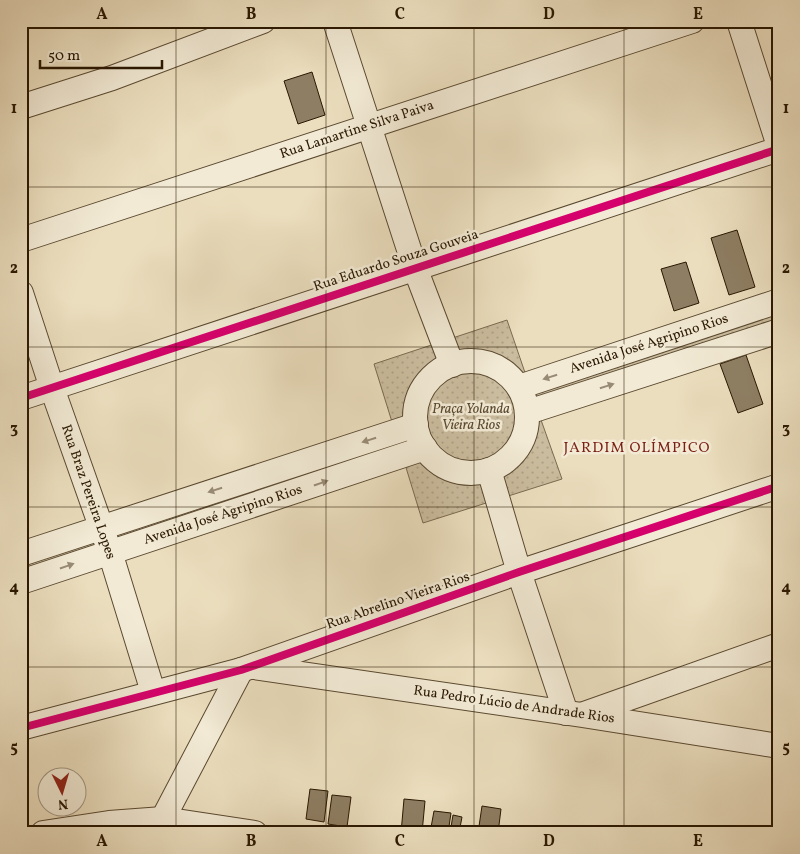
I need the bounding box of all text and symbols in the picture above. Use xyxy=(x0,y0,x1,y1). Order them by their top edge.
text: A xyxy=(96,4,108,26)
text: B xyxy=(246,4,257,26)
text: C xyxy=(395,4,405,26)
text: D xyxy=(543,4,555,26)
text: E xyxy=(693,4,703,26)
scale bar xyxy=(40,38,162,70)
text: 50 m xyxy=(48,46,80,67)
street label: Rua Lamartine Silva Paiva xyxy=(277,96,437,164)
text: 1 xyxy=(11,98,17,120)
text: 1 xyxy=(783,98,789,120)
street label: Rua Eduardo Souza Gouveia xyxy=(311,225,481,297)
text: 2 xyxy=(10,258,18,280)
text: 2 xyxy=(782,258,790,280)
street label: Avenida José Agripino Rios xyxy=(567,309,731,379)
one-way arrow xyxy=(542,373,557,381)
one-way arrow xyxy=(600,382,615,390)
park label: Praça Yolanda Vieira Rios xyxy=(432,400,510,435)
text: 3 xyxy=(10,418,18,440)
text: 3 xyxy=(782,418,790,440)
street label: Rua Braz Pereira Lopes xyxy=(56,422,120,562)
one-way arrow xyxy=(362,437,377,444)
district label: JARDIM OLÍMPICO xyxy=(563,438,711,459)
one-way arrow xyxy=(314,478,329,486)
street label: Avenida José Agripino Rios xyxy=(141,480,305,550)
one-way arrow xyxy=(207,487,222,495)
one-way arrow xyxy=(60,562,75,570)
street label: Rua Abrelino Vieira Rios xyxy=(324,567,472,635)
text: 4 xyxy=(9,577,19,599)
text: 4 xyxy=(781,577,791,599)
street label: Rua Pedro Lúcio de Andrade Rios xyxy=(412,681,616,729)
text: 5 xyxy=(10,737,18,759)
text: 5 xyxy=(782,737,790,759)
north arrow xyxy=(38,766,88,816)
text: N xyxy=(57,794,69,813)
text: A xyxy=(96,831,108,853)
text: B xyxy=(246,831,257,853)
text: C xyxy=(395,831,405,853)
text: D xyxy=(543,831,555,853)
text: E xyxy=(693,831,703,853)

